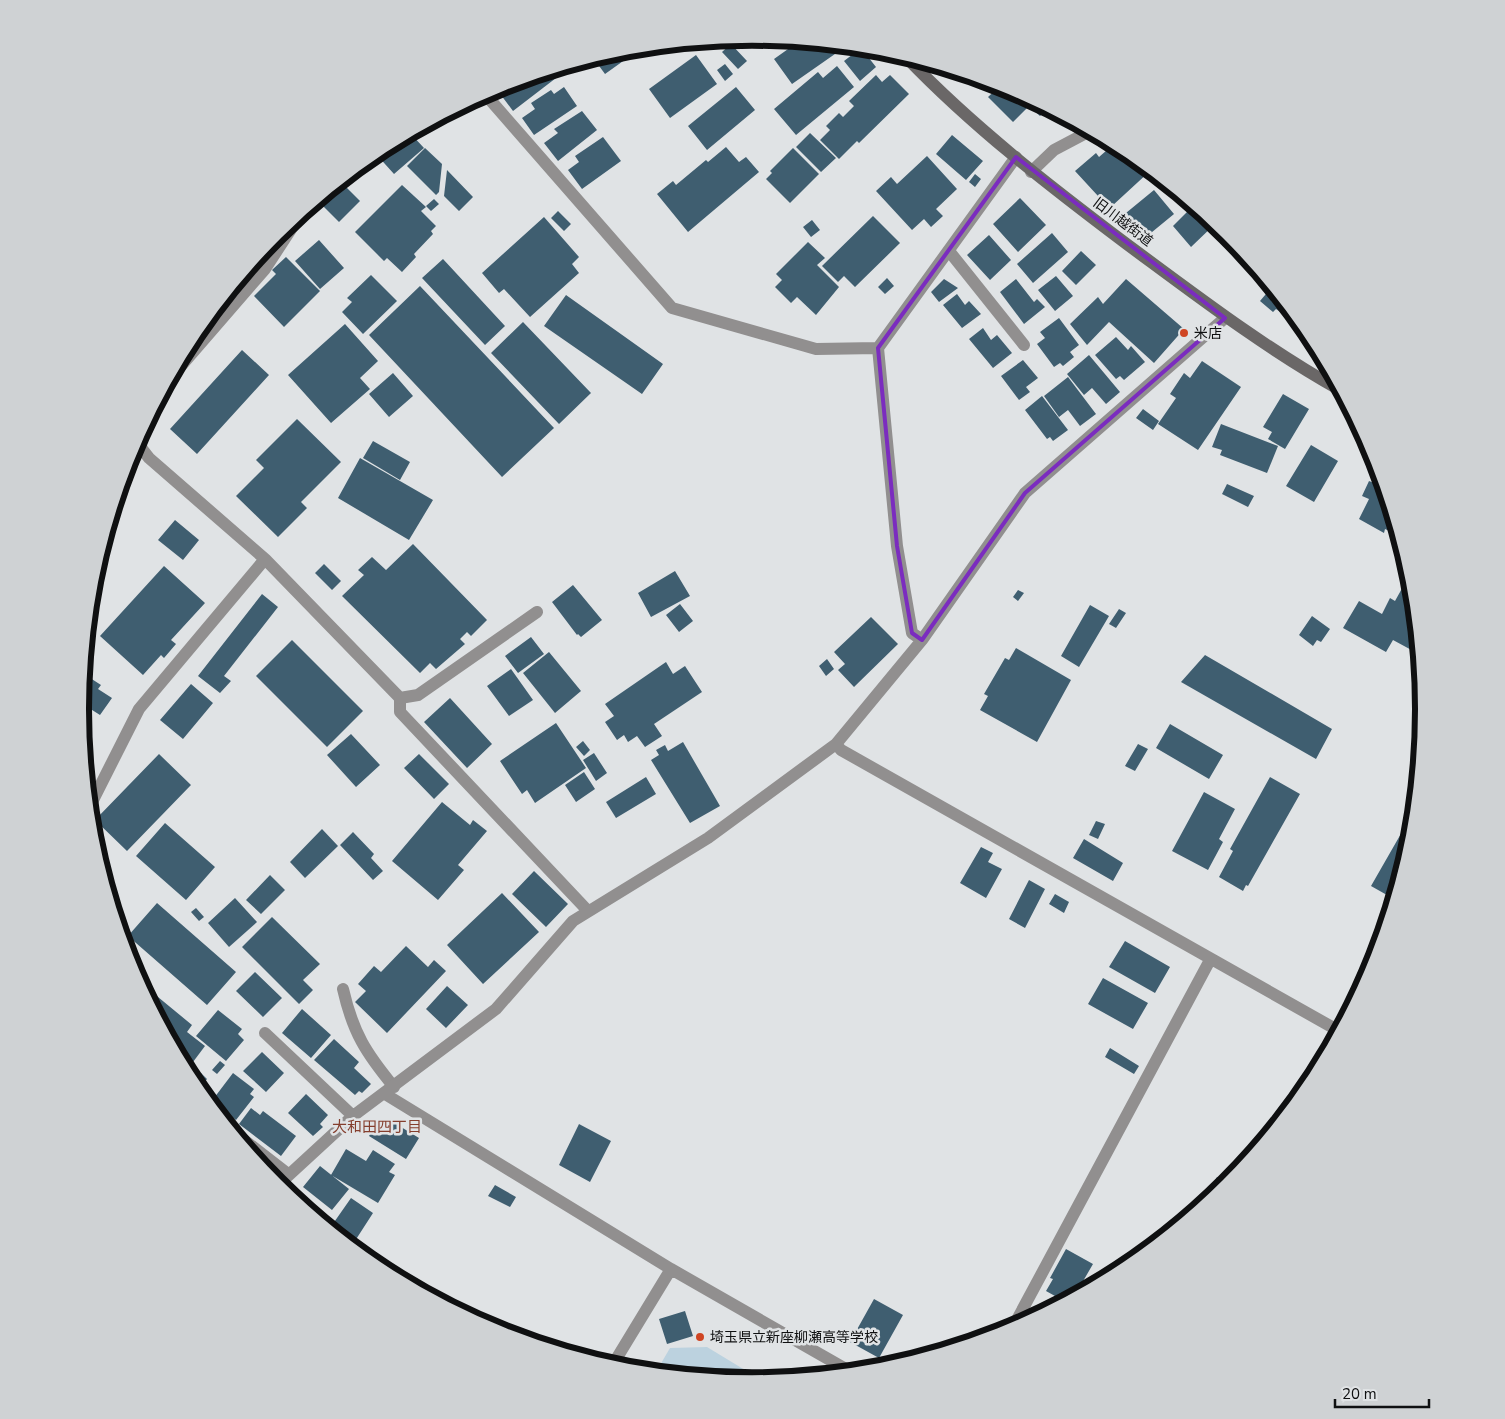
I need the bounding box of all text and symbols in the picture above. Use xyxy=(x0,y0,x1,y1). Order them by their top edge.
street label: 旧川越街道 xyxy=(1089,193,1157,251)
place label: 米店 xyxy=(1194,324,1222,343)
marker: 米店 xyxy=(1178,327,1190,339)
district label: 大和田四丁目 xyxy=(332,1117,422,1137)
place label: 埼玉県立新座柳瀬高等学校 xyxy=(710,1328,878,1347)
marker: 埼玉県立新座柳瀬高等学校 xyxy=(694,1331,706,1343)
scale bar xyxy=(1335,1376,1429,1408)
text: 20 m xyxy=(1342,1384,1377,1404)

